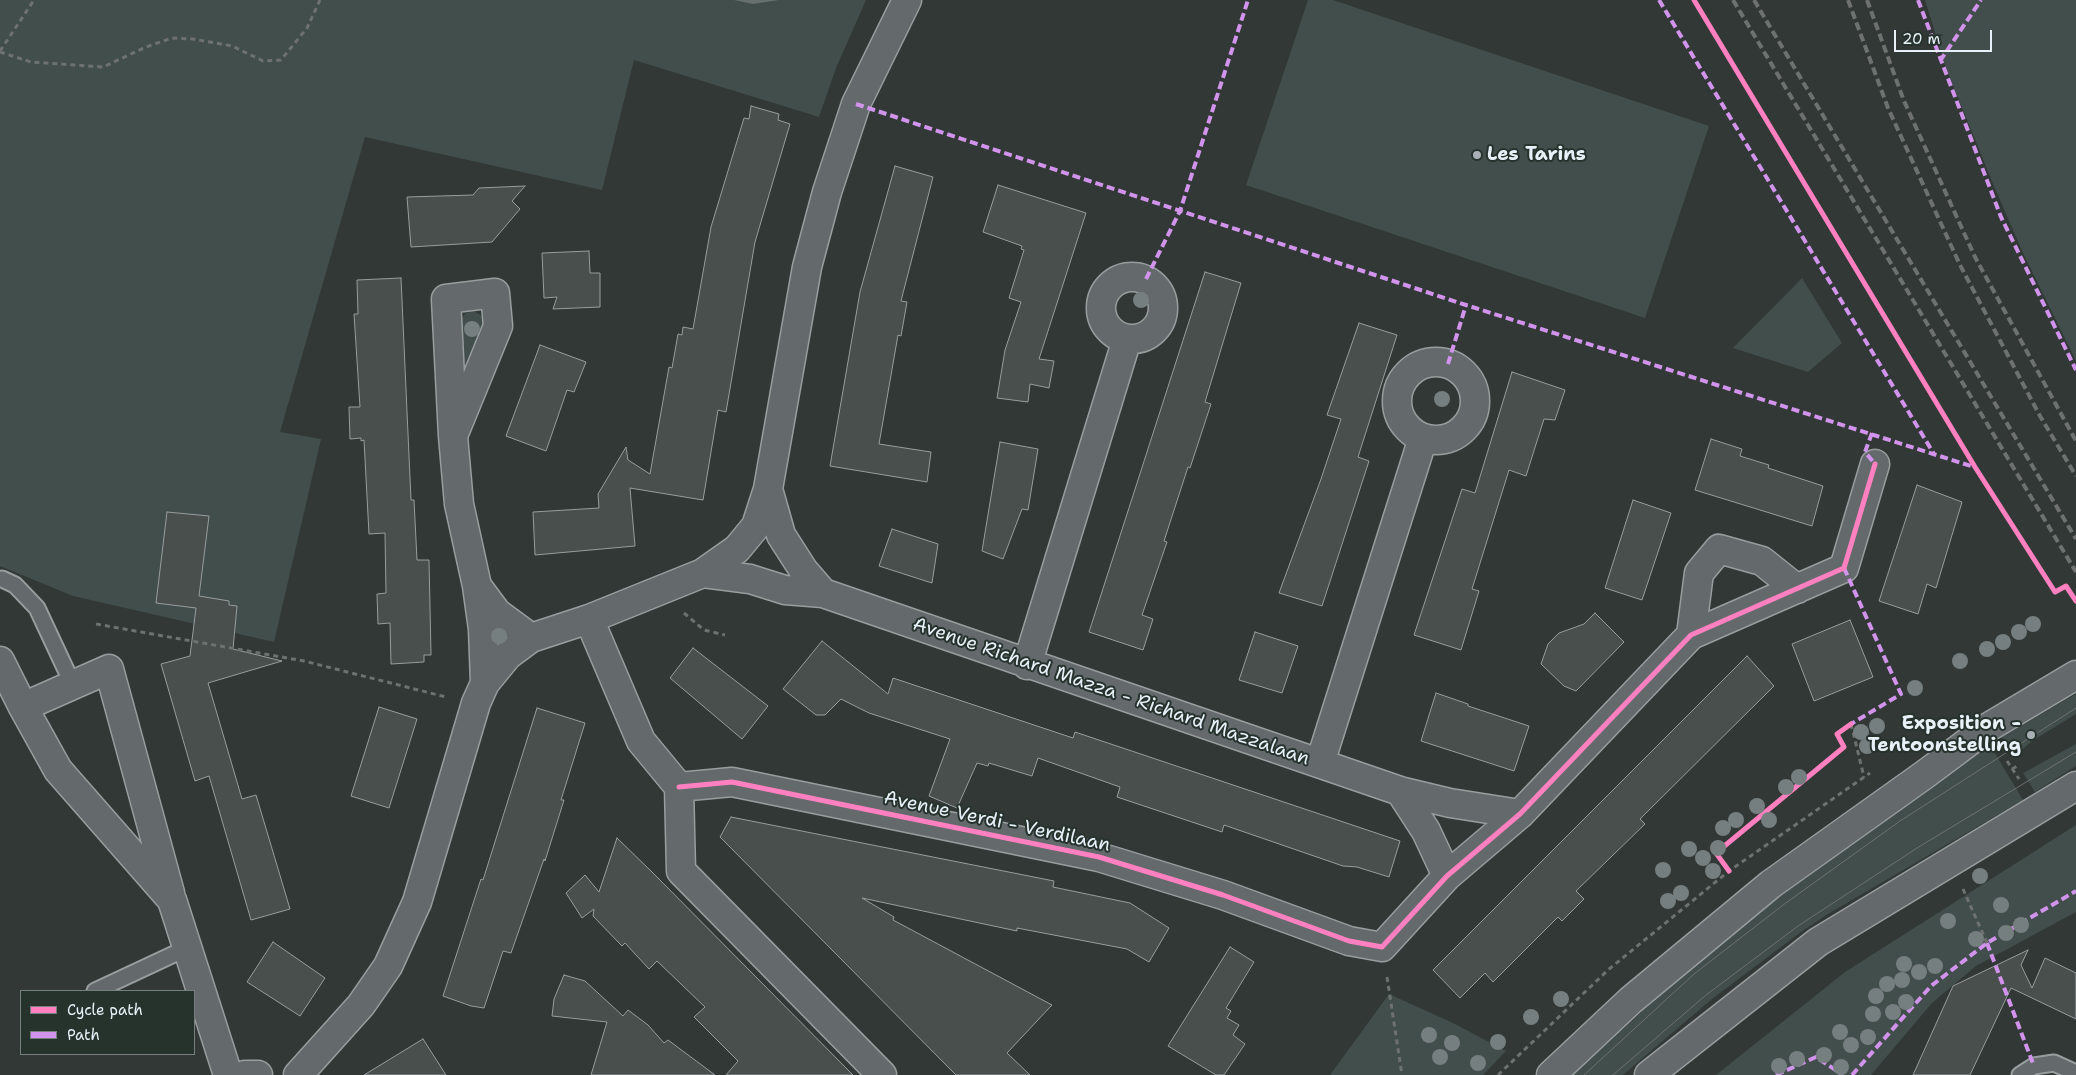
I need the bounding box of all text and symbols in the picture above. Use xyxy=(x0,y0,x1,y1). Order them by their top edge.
scale bar xyxy=(1896,20,1994,52)
text: 20 m xyxy=(1902,29,1941,49)
place label: Les Tarins xyxy=(1487,144,1586,166)
marker: Les Tarins xyxy=(1471,149,1483,161)
street label: Avenue Richard Mazza - Richard Mazzalaan xyxy=(910,613,1312,771)
place label: Exposition - Tentoonstelling xyxy=(1868,713,2021,757)
marker: Exposition - Tentoonstelling xyxy=(2025,729,2037,741)
street label: Avenue Verdi - Verdilaan xyxy=(882,787,1112,857)
legend xyxy=(20,990,195,1055)
text: Cycle path xyxy=(67,1000,143,1020)
text: Path xyxy=(67,1025,100,1045)

